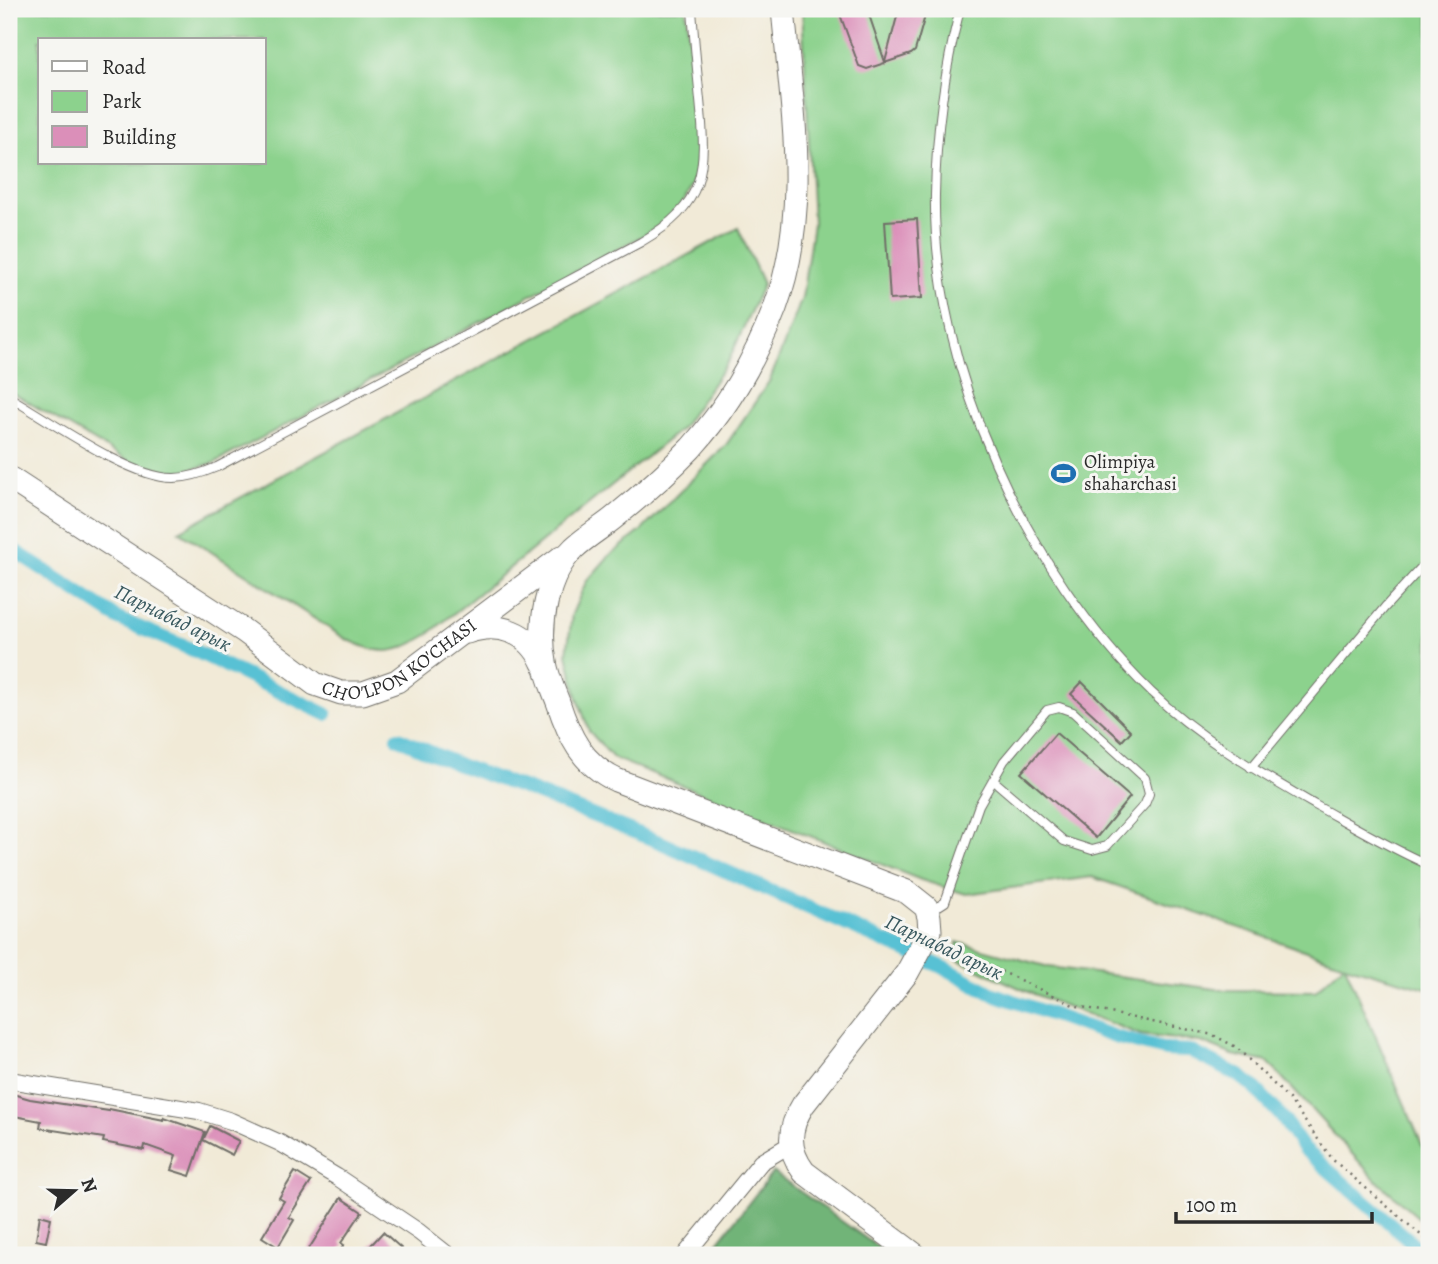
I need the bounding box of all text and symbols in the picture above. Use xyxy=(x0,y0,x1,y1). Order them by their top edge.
legend xyxy=(38,38,266,164)
text: Road xyxy=(102,53,146,81)
text: Park xyxy=(102,87,142,115)
text: Building xyxy=(102,123,177,151)
place label: Olimpiya shaharchasi xyxy=(1084,449,1177,497)
sports icon: Olimpiya shaharchasi xyxy=(1050,459,1078,487)
water label: Парнабад арык xyxy=(110,578,236,658)
street label: CHO'LPON KO'CHASI xyxy=(318,613,482,707)
water label: Парнабад арык xyxy=(881,908,1007,986)
north arrow xyxy=(38,1156,108,1226)
text: N xyxy=(74,1175,104,1197)
scale bar xyxy=(1176,1180,1372,1224)
text: 100 m xyxy=(1186,1191,1237,1219)

